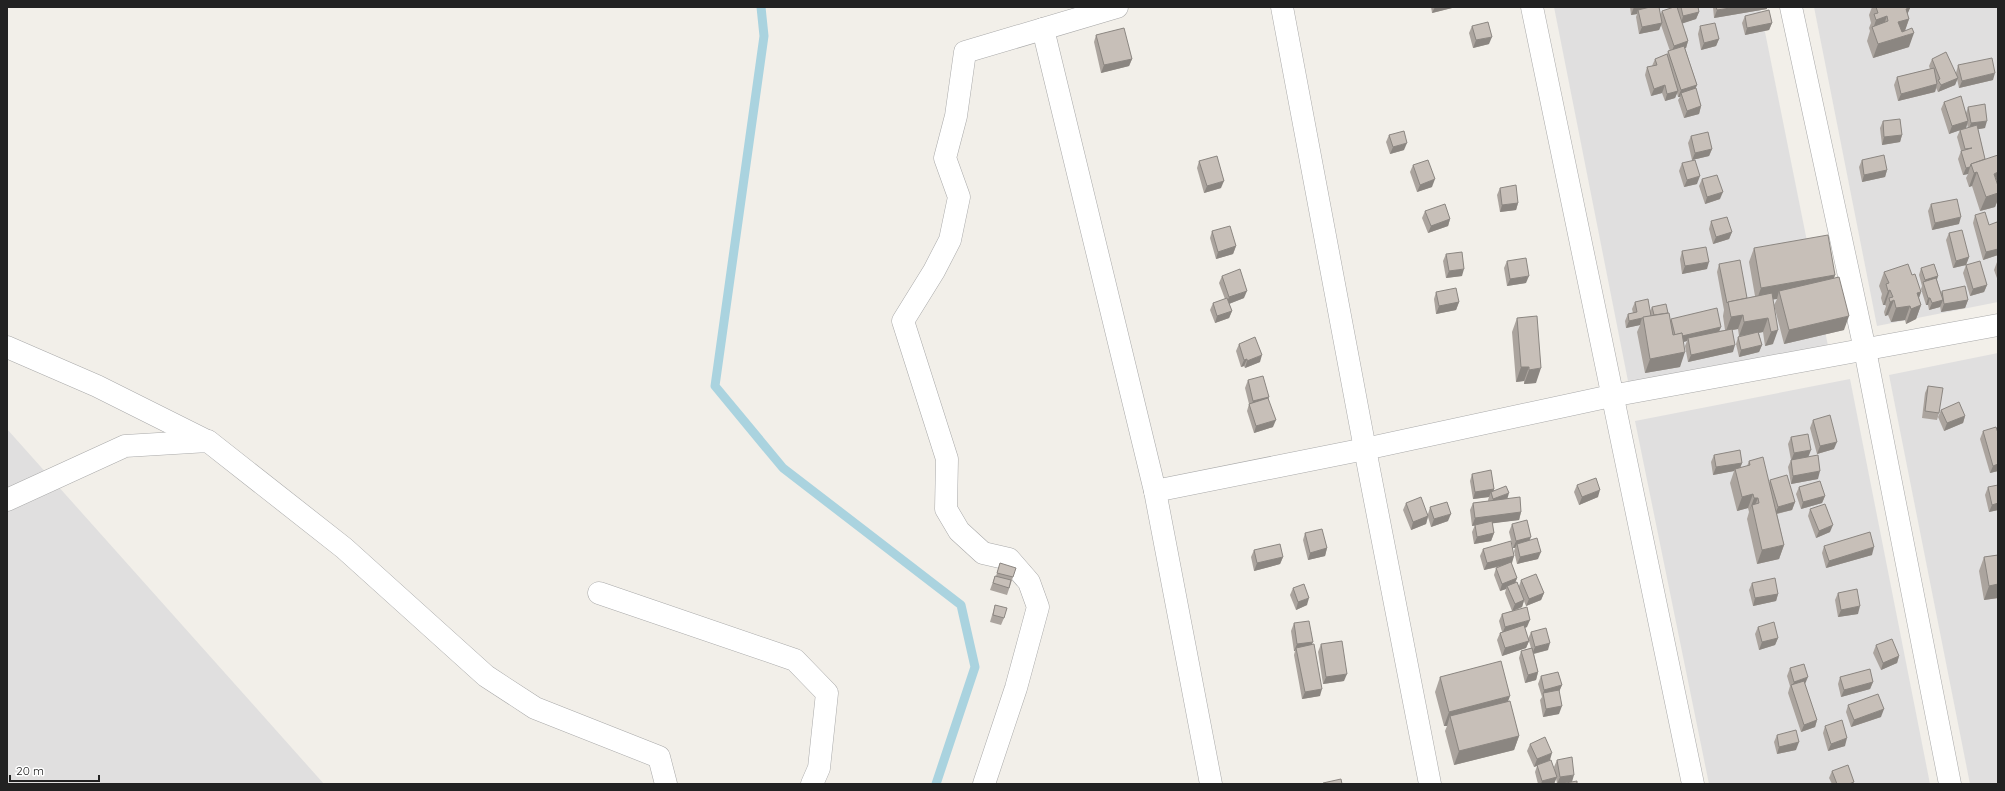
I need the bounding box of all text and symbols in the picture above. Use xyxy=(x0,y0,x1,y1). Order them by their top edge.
scale bar xyxy=(10,757,99,783)
text: 20 m xyxy=(16,763,44,778)

